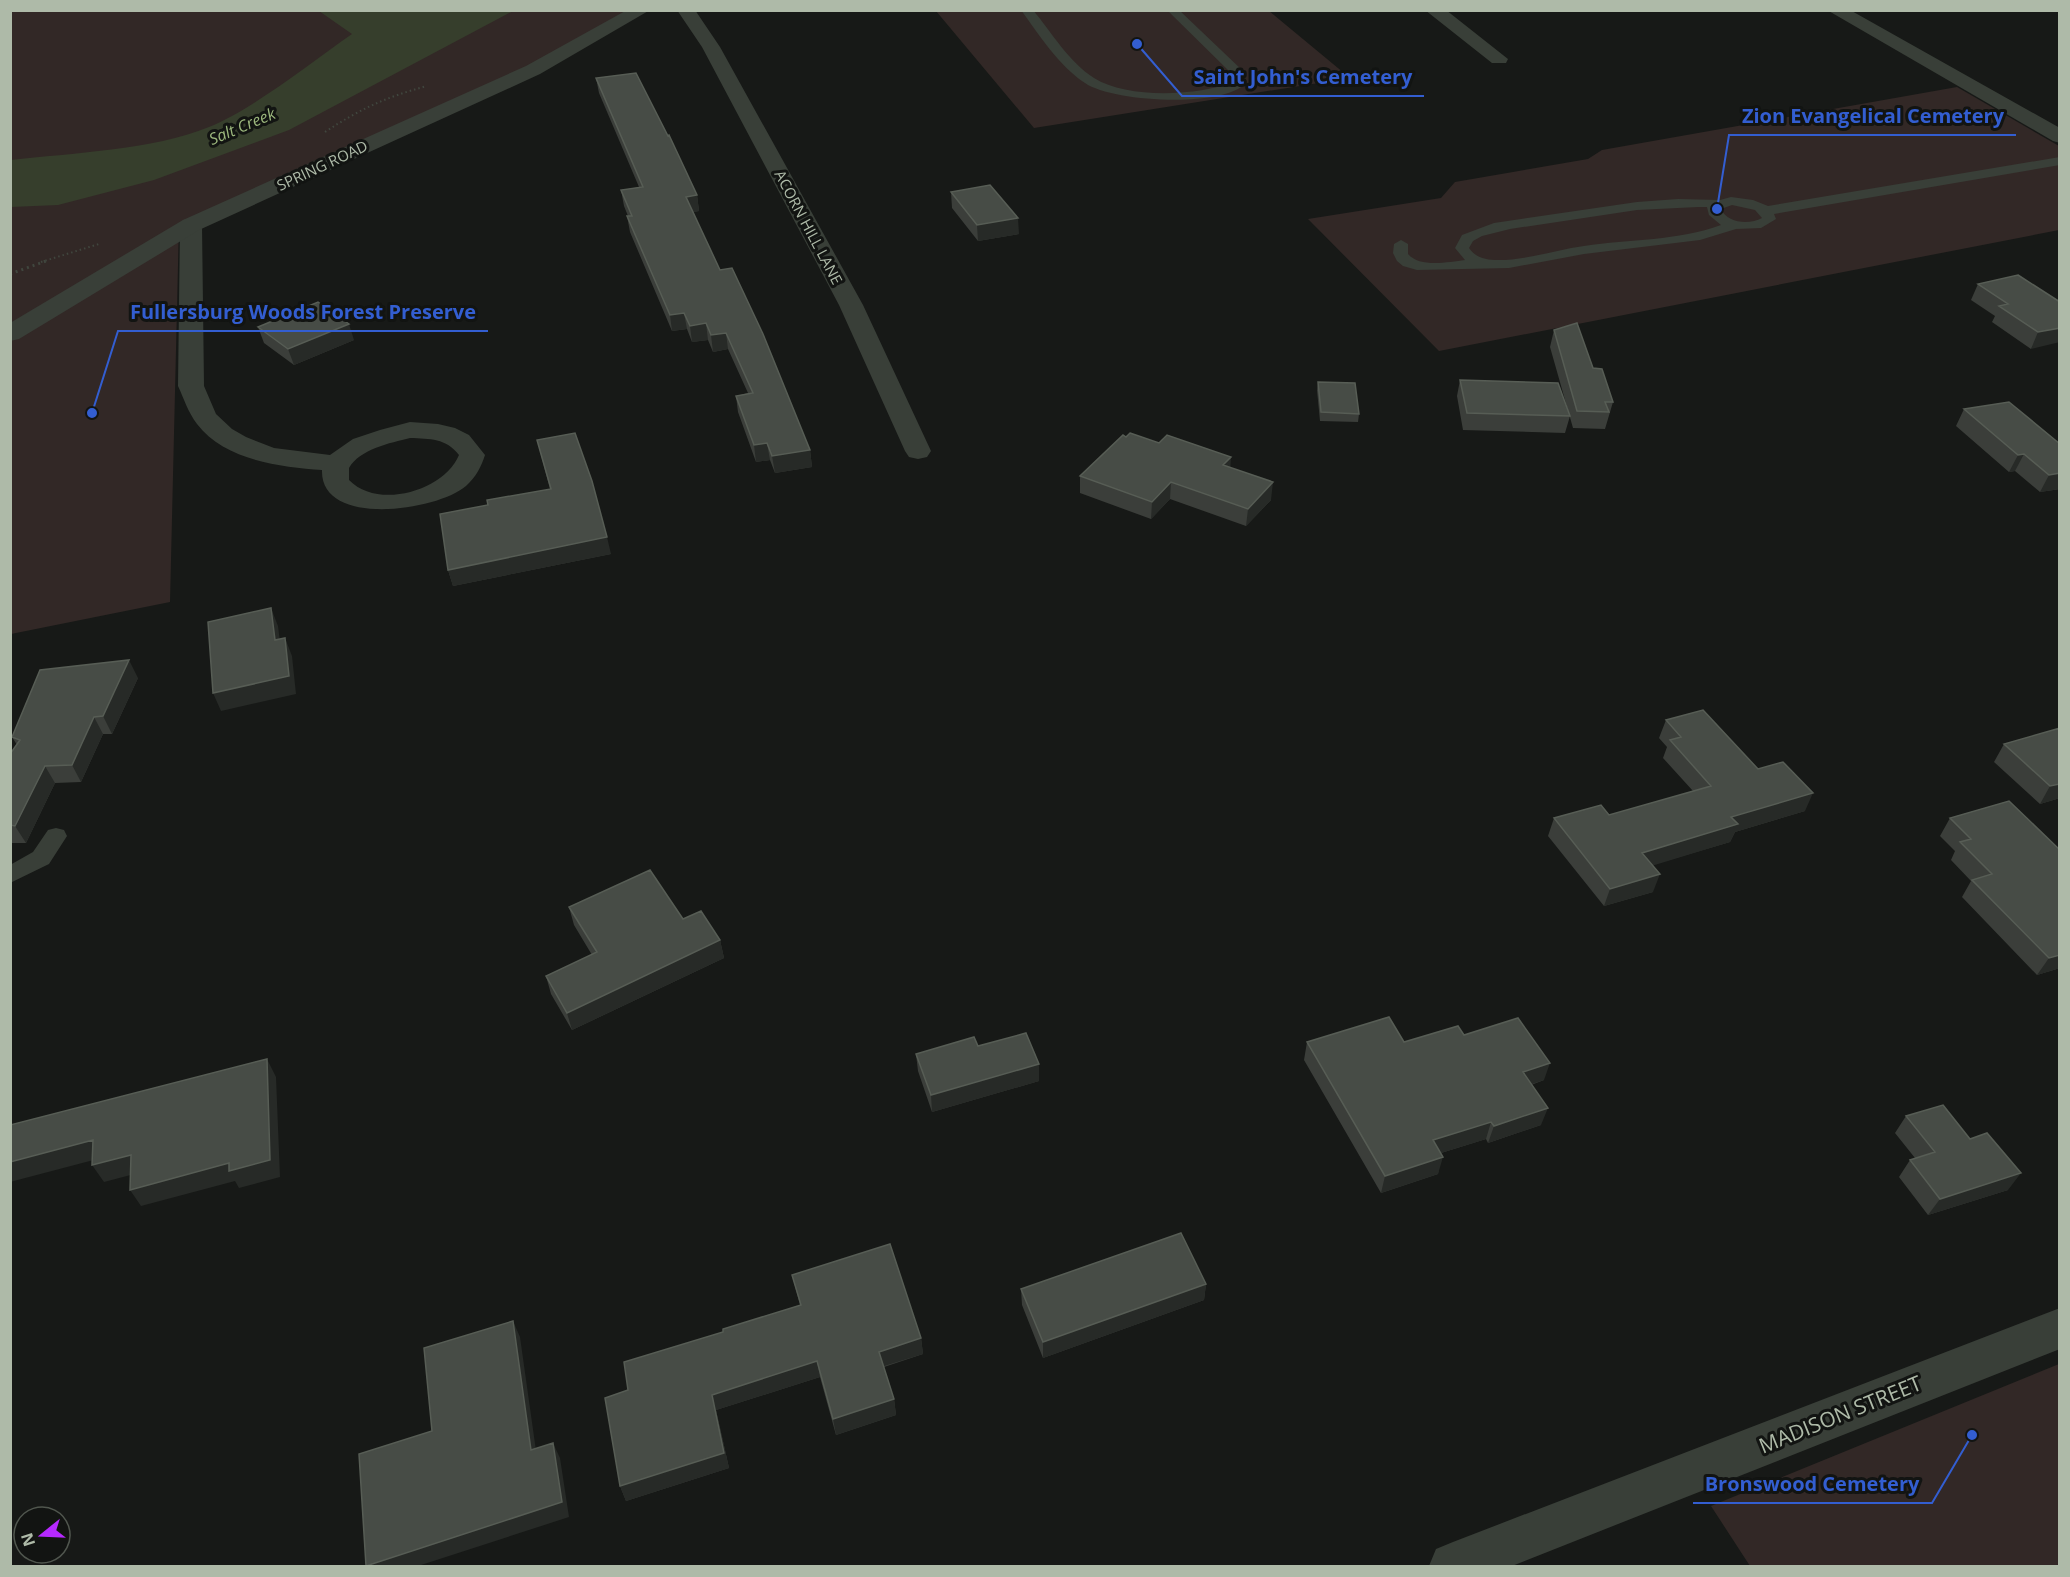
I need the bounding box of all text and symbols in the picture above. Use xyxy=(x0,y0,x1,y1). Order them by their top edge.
callout: Saint John's Cemetery xyxy=(1182,58,1424,96)
text: Saint John's Cemetery xyxy=(1194,63,1413,90)
callout: Zion Evangelical Cemetery xyxy=(1729,97,2016,135)
water label: Salt Creek xyxy=(205,102,280,150)
text: Zion Evangelical Cemetery xyxy=(1742,102,2005,129)
street label: SPRING ROAD xyxy=(273,135,371,195)
street label: ACORN HILL LANE xyxy=(770,166,848,288)
callout: Fullersburg Woods Forest Preserve xyxy=(118,293,488,331)
text: Fullersburg Woods Forest Preserve xyxy=(130,298,476,325)
street label: MADISON STREET xyxy=(1754,1368,1926,1459)
callout: Bronswood Cemetery xyxy=(1693,1465,1932,1503)
text: Bronswood Cemetery xyxy=(1705,1470,1920,1497)
north arrow xyxy=(12,1505,72,1565)
text: N xyxy=(15,1530,40,1549)

